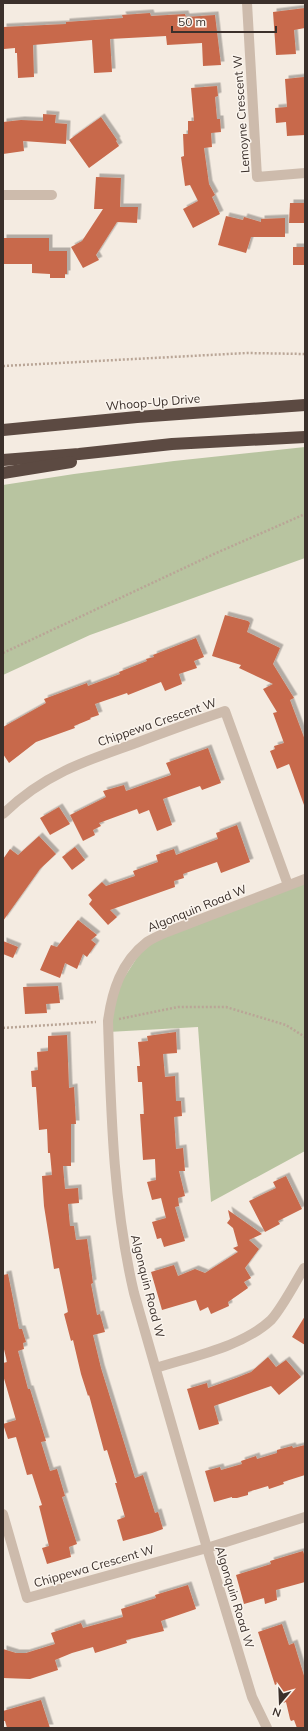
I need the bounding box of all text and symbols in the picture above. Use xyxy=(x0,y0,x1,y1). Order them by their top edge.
scale bar xyxy=(172,8,276,34)
text: 50 m xyxy=(178,14,206,29)
street label: Lemoyne Crescent W xyxy=(229,54,253,174)
street label: Whoop-Up Drive xyxy=(105,390,201,414)
street label: Chippewa Crescent W xyxy=(96,695,218,749)
street label: Algonquin Road W xyxy=(145,881,249,935)
street label: Algonquin Road W xyxy=(128,1233,168,1339)
street label: Chippewa Crescent W xyxy=(32,1542,156,1590)
street label: Algonquin Road W xyxy=(212,1544,258,1650)
north arrow xyxy=(260,1683,300,1723)
text: N xyxy=(271,1704,283,1720)

